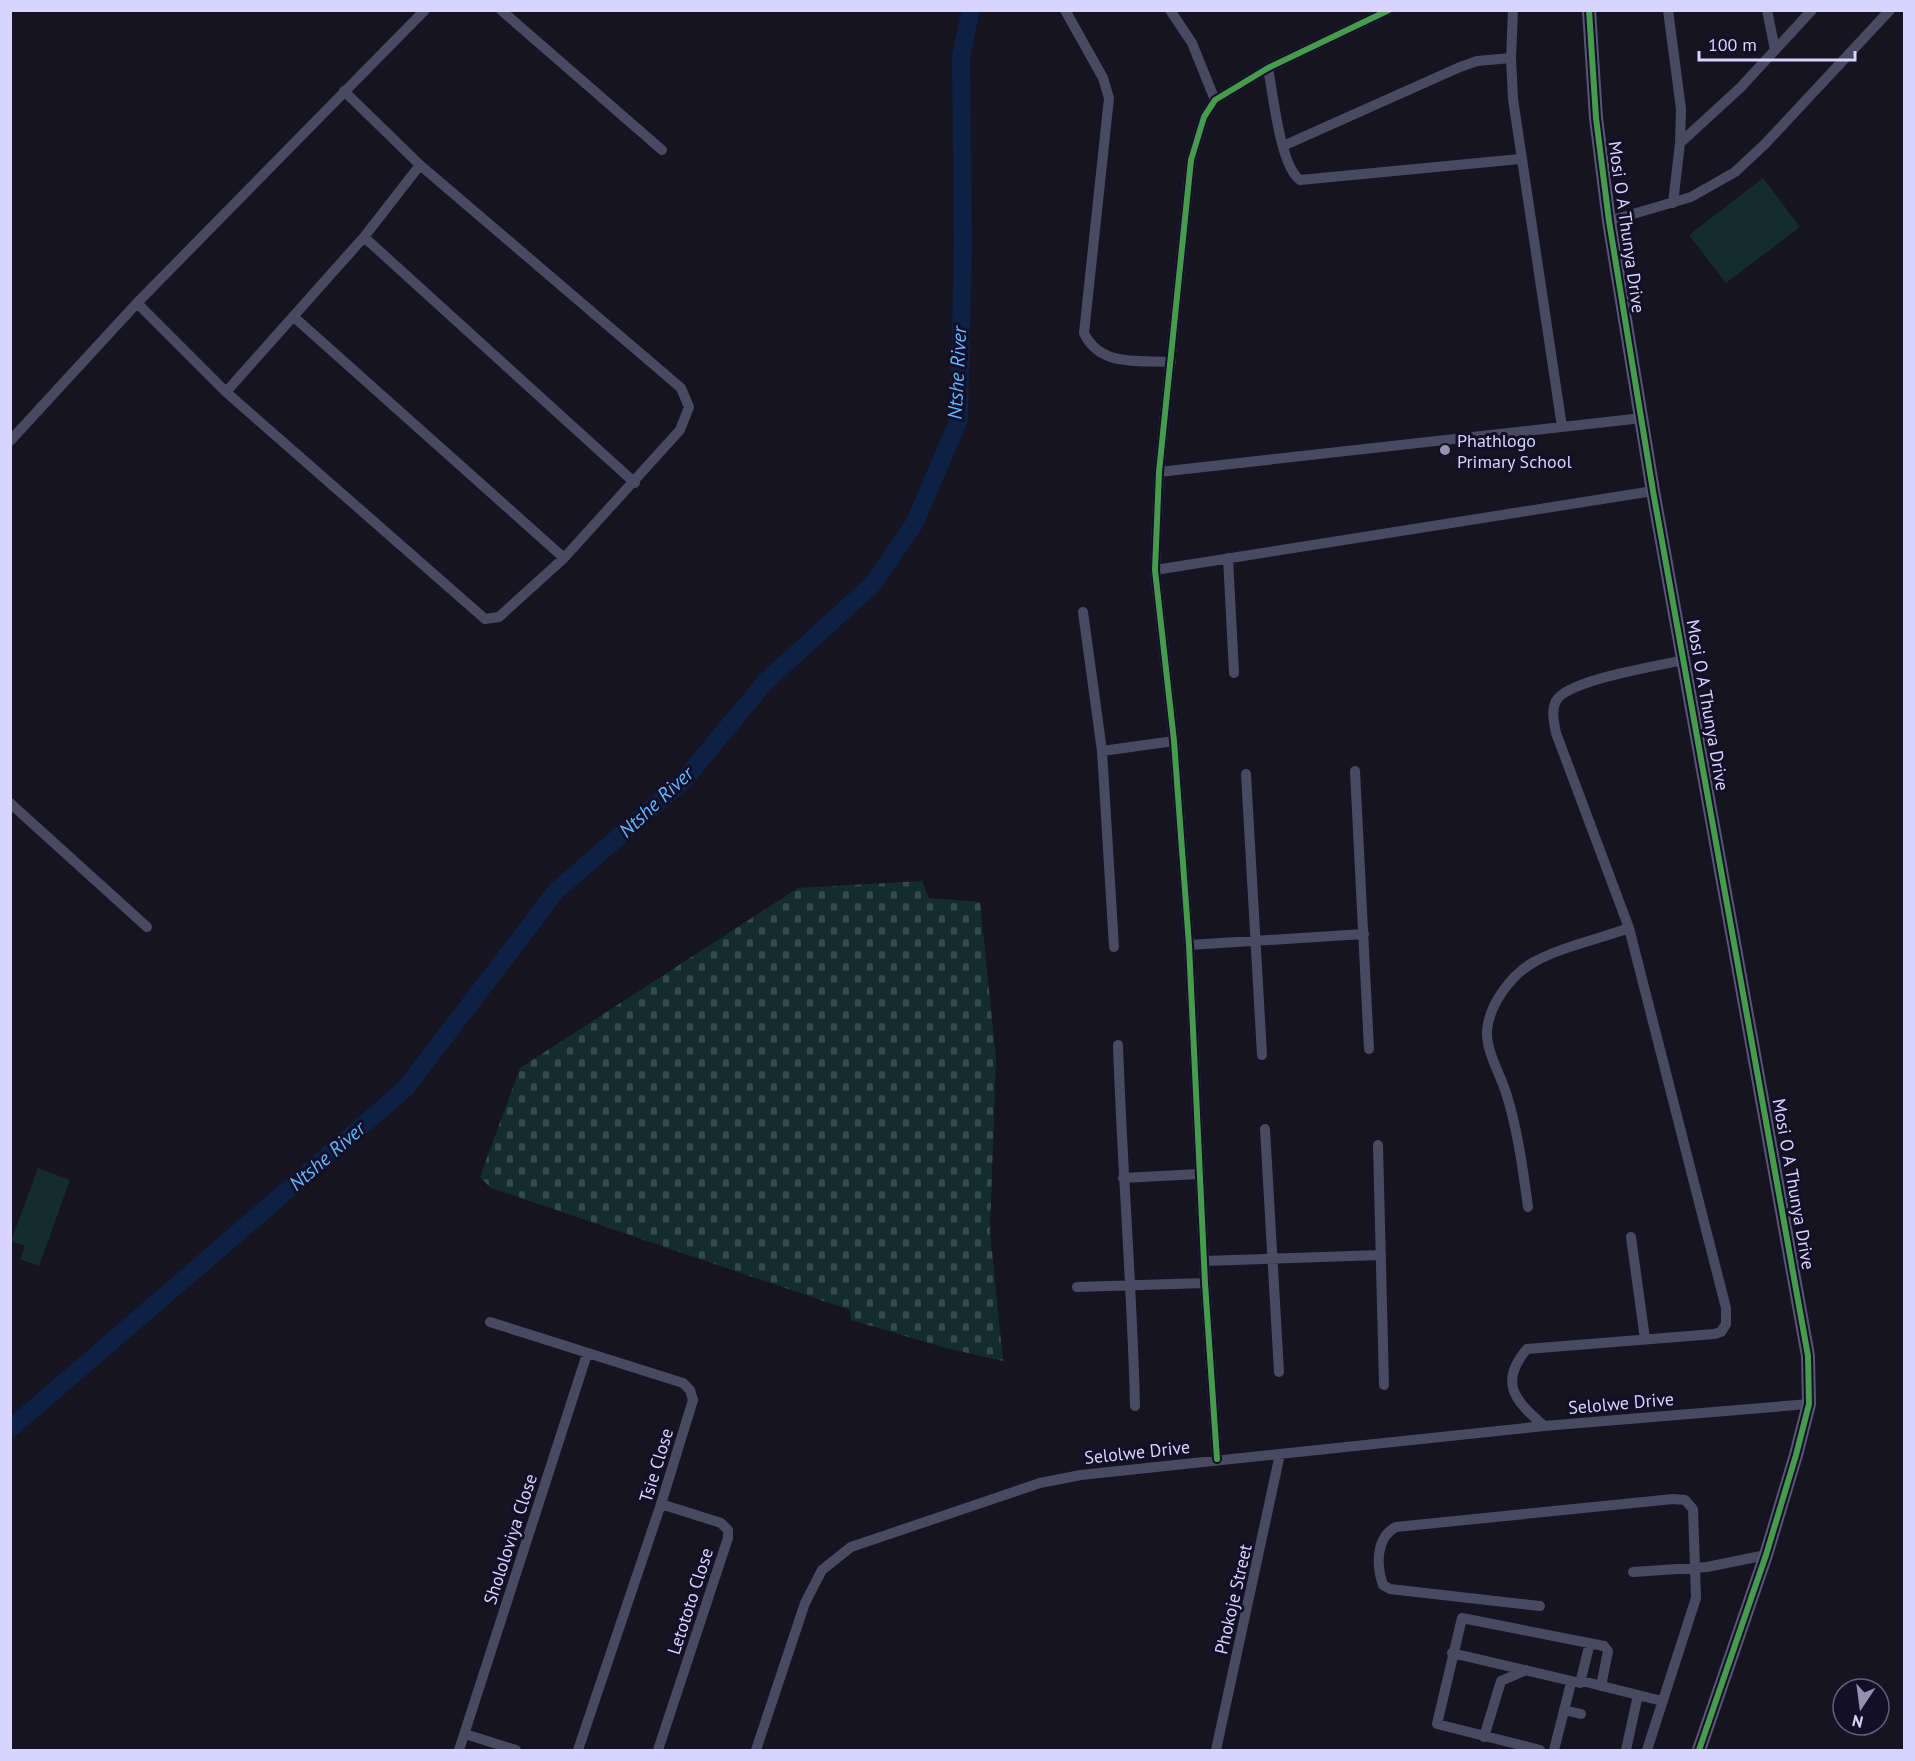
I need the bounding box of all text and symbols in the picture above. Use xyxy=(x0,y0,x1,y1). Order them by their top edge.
scale bar xyxy=(1699,24,1855,62)
text: 100 m xyxy=(1708,33,1757,56)
street label: Mosi O A Thunya Drive xyxy=(1604,139,1650,315)
water label: Ntshe River xyxy=(942,325,972,420)
place label: Phathlogo Primary School xyxy=(1457,429,1572,473)
marker: Phathlogo Primary School xyxy=(1438,443,1452,457)
street label: Mosi O A Thunya Drive xyxy=(1682,618,1734,792)
water label: Ntshe River xyxy=(613,760,700,843)
street label: Mosi O A Thunya Drive xyxy=(1768,1097,1820,1271)
water label: Ntshe River xyxy=(283,1115,372,1196)
street label: Selolwe Drive xyxy=(1567,1387,1675,1419)
street label: Tsie Close xyxy=(634,1425,678,1505)
street label: Selolwe Drive xyxy=(1083,1435,1191,1469)
street label: Shololoviya Close xyxy=(478,1471,542,1607)
street label: Phokoje Street xyxy=(1209,1542,1257,1656)
street label: Letototo Close xyxy=(662,1545,718,1657)
north arrow xyxy=(1831,1677,1891,1737)
text: N xyxy=(1850,1711,1865,1733)

